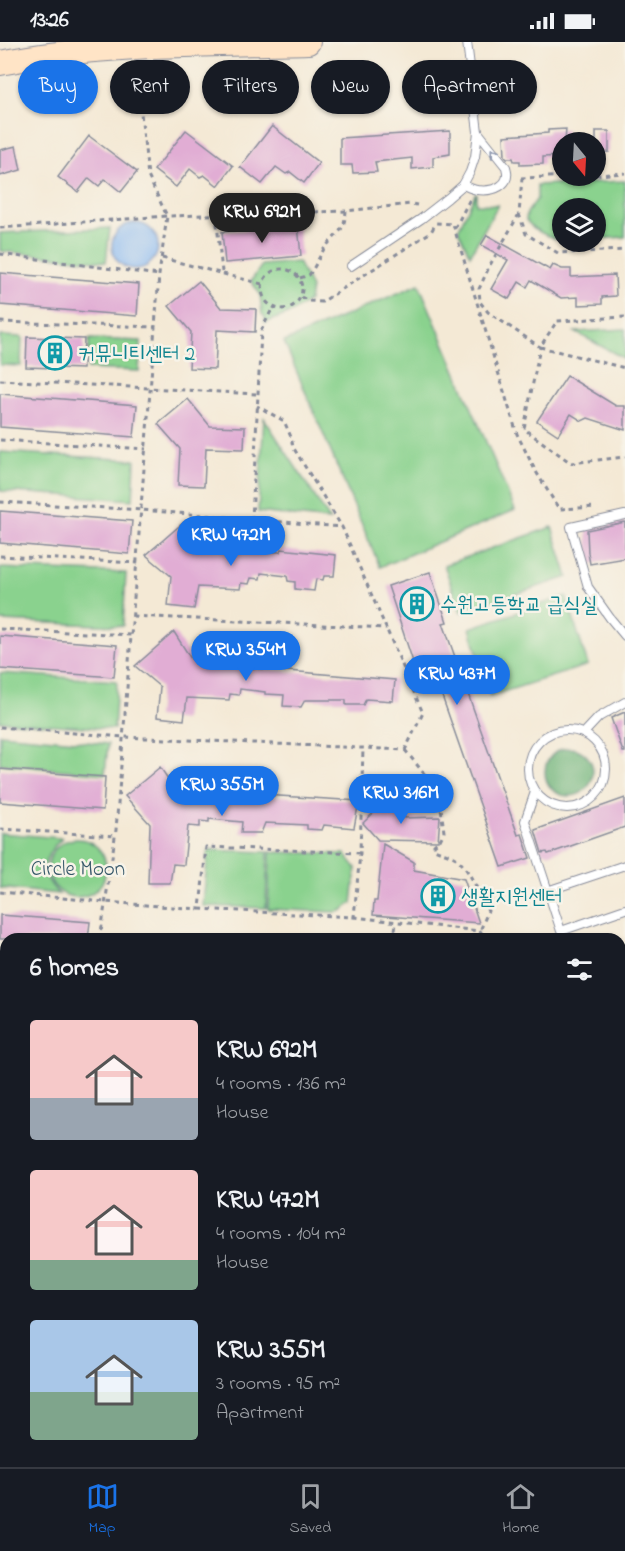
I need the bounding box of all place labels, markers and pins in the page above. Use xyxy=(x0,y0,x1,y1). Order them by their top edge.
pin: KRW 692M xyxy=(200,193,324,244)
building icon: 커뮤니티센터 2 xyxy=(37,335,73,371)
place label: 커뮤니티센터 2 xyxy=(78,340,195,370)
pin: KRW 472M xyxy=(169,516,293,567)
building icon: 수원고등학교 급식실 xyxy=(399,586,435,622)
place label: 수원고등학교 급식실 xyxy=(440,591,597,621)
pin: KRW 354M xyxy=(184,631,308,682)
pin: KRW 437M xyxy=(395,655,519,706)
pin: KRW 355M xyxy=(160,766,284,817)
pin: KRW 316M xyxy=(339,774,463,825)
building icon: 생활지원센터 xyxy=(420,878,456,914)
place label: 생활지원센터 xyxy=(461,883,562,913)

